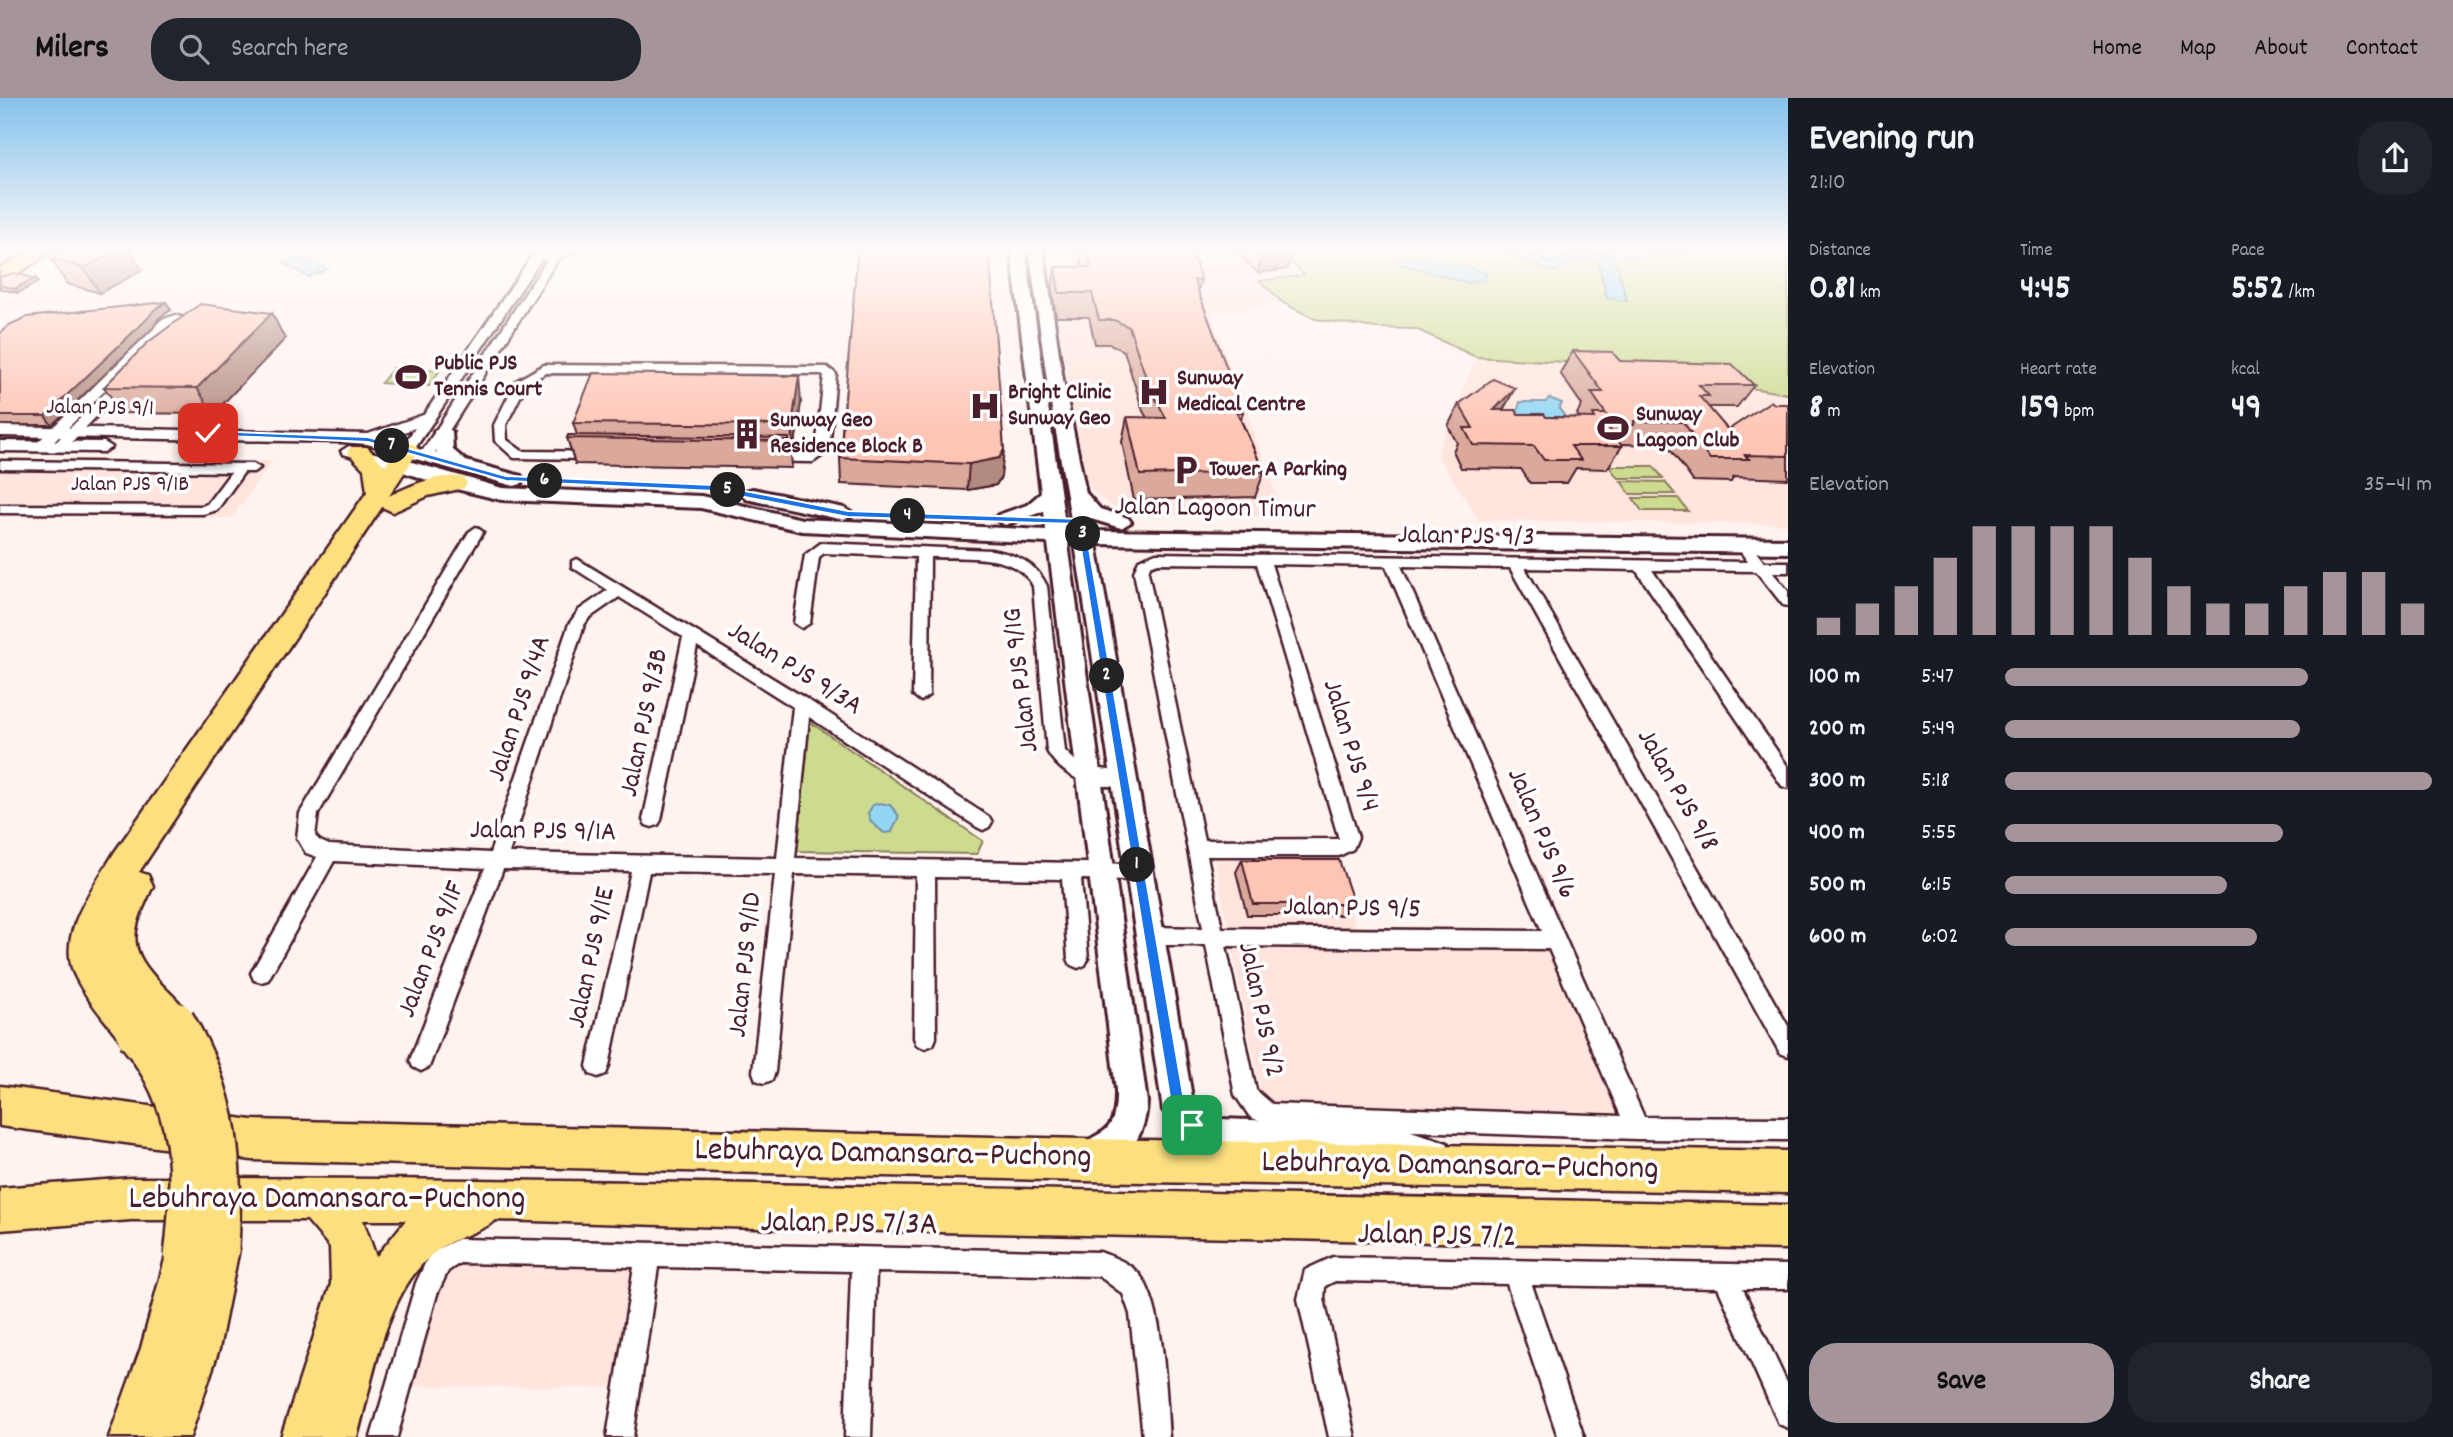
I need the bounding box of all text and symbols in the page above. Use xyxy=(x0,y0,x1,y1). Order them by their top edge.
search box xyxy=(151,18,641,81)
text: Milers xyxy=(35,26,109,73)
icon: search xyxy=(175,30,213,68)
text: Search here xyxy=(231,31,348,68)
text: Home xyxy=(2092,32,2142,66)
text: Map xyxy=(2180,32,2216,66)
text: About xyxy=(2254,32,2308,66)
text: Contact xyxy=(2346,32,2418,66)
text: Evening run xyxy=(1809,113,1974,168)
button: share xyxy=(2358,121,2432,195)
text: 21:10 xyxy=(1809,167,1845,200)
text: Distance xyxy=(1809,238,1871,265)
text: Time xyxy=(2020,238,2053,265)
text: Pace xyxy=(2231,238,2265,265)
text: 0.81 xyxy=(1809,265,1856,315)
text: 4:45 xyxy=(2020,265,2071,315)
text: 5:52 xyxy=(2231,265,2285,315)
text: km xyxy=(1856,280,1881,307)
text: /km xyxy=(2285,280,2315,307)
place label: Public PJS Tennis Court xyxy=(434,348,543,407)
text: Elevation xyxy=(1809,357,1875,384)
text: Heart rate xyxy=(2020,357,2097,384)
text: kcal xyxy=(2231,357,2260,384)
sports icon: Public PJS Tennis Court xyxy=(394,360,428,394)
place label: Sunway Medical Centre xyxy=(1177,363,1306,422)
hospital icon: Sunway Medical Centre xyxy=(1137,375,1171,409)
place label: Bright Clinic Sunway Geo xyxy=(1008,377,1111,436)
text: 8 xyxy=(1809,384,1823,434)
text: 159 xyxy=(2020,384,2060,434)
text: 49 xyxy=(2231,384,2262,434)
hospital icon: Bright Clinic Sunway Geo xyxy=(968,389,1002,423)
street label: Jalan PJS 9/1 xyxy=(46,392,154,426)
place label: Sunway Lagoon Club xyxy=(1636,399,1739,458)
text: m xyxy=(1823,399,1840,426)
text: bpm xyxy=(2060,399,2094,426)
pin xyxy=(178,403,238,463)
place label: Sunway Geo Residence Block B xyxy=(770,405,923,464)
sports icon: Sunway Lagoon Club xyxy=(1596,411,1630,445)
icon: check xyxy=(189,414,227,452)
building icon: Sunway Geo Residence Block B xyxy=(730,417,764,451)
pin: 7 xyxy=(374,428,410,464)
text: 7 xyxy=(388,432,395,459)
parking icon: Tower A Parking xyxy=(1169,453,1203,487)
place label: Tower A Parking xyxy=(1209,454,1347,487)
pin: 6 xyxy=(528,464,562,498)
text: 6 xyxy=(540,467,549,494)
street label: Jalan PJS 9/1B xyxy=(71,469,189,502)
text: Elevation xyxy=(1809,469,1889,502)
text: 35–41 m xyxy=(2364,469,2432,502)
pin: 5 xyxy=(710,472,746,508)
text: 5 xyxy=(723,476,732,503)
street label: Jalan Lagoon Timur xyxy=(1114,488,1317,532)
pin: 4 xyxy=(890,498,926,534)
text: 4 xyxy=(904,502,911,529)
pin: 3 xyxy=(1066,516,1100,551)
street label: Jalan PJS 9/3 xyxy=(1397,517,1535,559)
text: 3 xyxy=(1078,520,1087,547)
street label: Jalan PJS 9/1G xyxy=(994,605,1052,755)
street label: Jalan PJS 9/3A xyxy=(719,613,869,727)
street label: Jalan PJS 9/4A xyxy=(479,631,563,787)
street label: Jalan PJS 9/3B xyxy=(611,645,681,801)
pin: 2 xyxy=(1090,658,1124,694)
text: 100 m xyxy=(1809,661,1860,694)
text: 5:47 xyxy=(1921,661,1954,694)
text: 2 xyxy=(1102,662,1111,689)
street label: Jalan PJS 9/4 xyxy=(1310,675,1388,817)
text: 200 m xyxy=(1809,713,1865,746)
text: 5:49 xyxy=(1921,713,1956,746)
street label: Jalan PJS 9/8 xyxy=(1625,722,1727,860)
street label: Jalan PJS 9/6 xyxy=(1494,762,1586,906)
text: 300 m xyxy=(1809,765,1865,798)
text: 5:18 xyxy=(1921,765,1950,798)
street label: Jalan PJS 9/1A xyxy=(469,812,617,854)
text: 400 m xyxy=(1809,817,1865,850)
text: 5:55 xyxy=(1921,817,1957,850)
pin: 1 xyxy=(1120,848,1154,882)
text: 1 xyxy=(1134,851,1139,878)
text: 500 m xyxy=(1809,869,1866,902)
text: 6:15 xyxy=(1921,869,1952,902)
street label: Jalan PJS 9/1F xyxy=(389,875,478,1024)
street label: Jalan PJS 9/1E xyxy=(558,883,628,1032)
street label: Jalan PJS 9/5 xyxy=(1283,889,1421,931)
street label: Jalan PJS 9/1D xyxy=(720,891,774,1039)
text: 600 m xyxy=(1809,921,1866,954)
text: 6:02 xyxy=(1921,921,1959,954)
street label: Jalan PJS 9/2 xyxy=(1225,939,1293,1081)
pin xyxy=(1162,1095,1222,1155)
icon: arrive xyxy=(1173,1106,1211,1144)
street label: Lebuhraya Damansara–Puchong xyxy=(694,1128,1092,1182)
street label: Lebuhraya Damansara–Puchong xyxy=(1261,1140,1659,1194)
street label: Lebuhraya Damansara–Puchong xyxy=(128,1177,526,1224)
street label: Jalan PJS 7/3A xyxy=(760,1200,938,1250)
street label: Jalan PJS 7/2 xyxy=(1357,1212,1517,1262)
button: Save xyxy=(1809,1343,2114,1423)
button: Share xyxy=(2128,1343,2432,1423)

